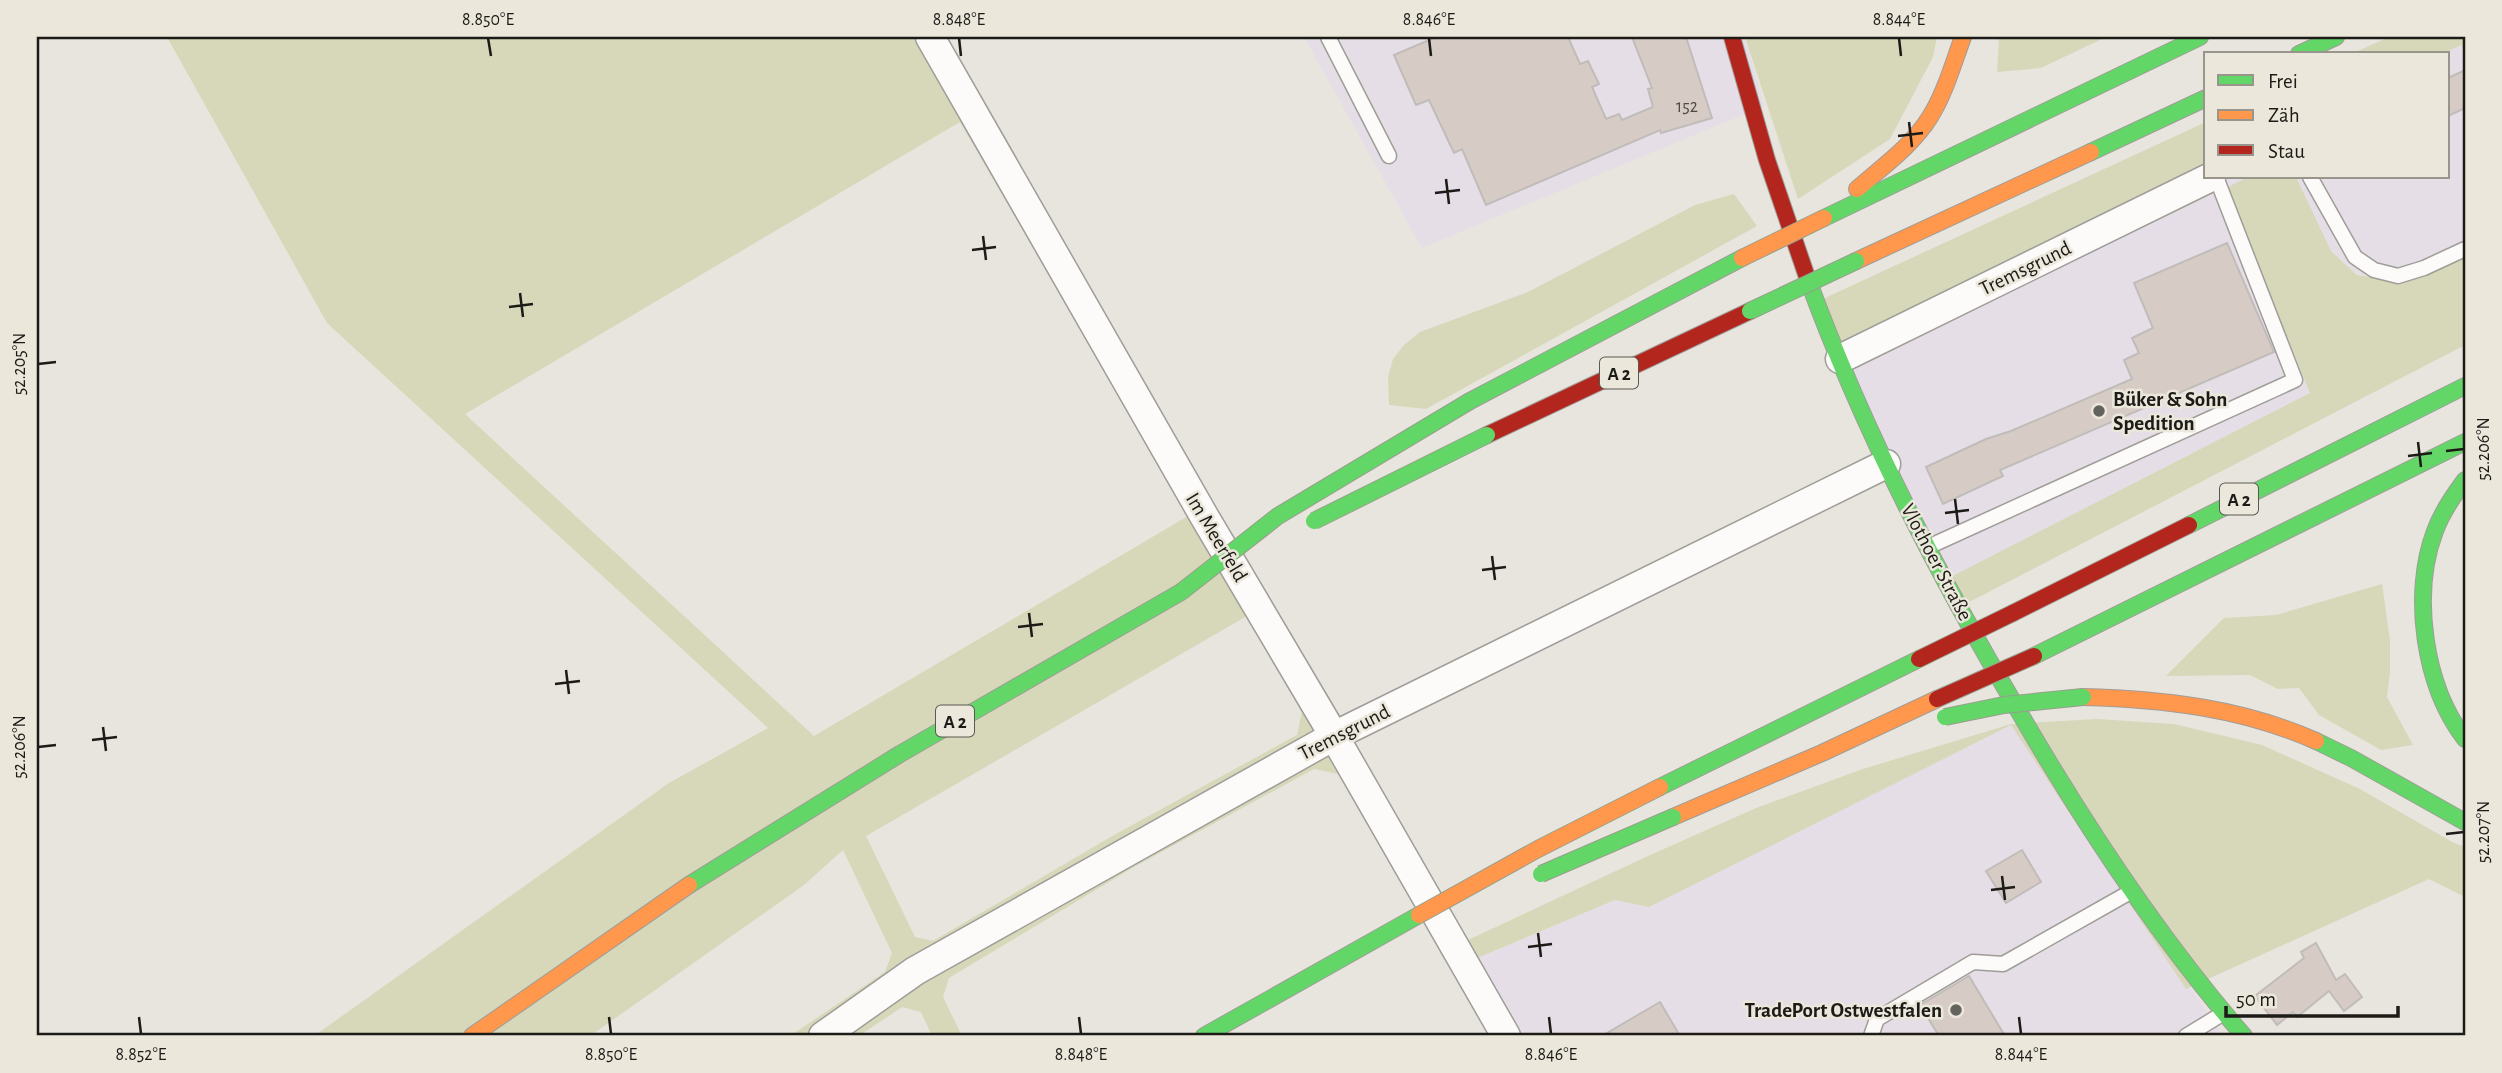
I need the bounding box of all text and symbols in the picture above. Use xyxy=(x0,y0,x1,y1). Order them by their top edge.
text: 8.850°E xyxy=(462,11,514,29)
text: 8.848°E xyxy=(933,11,985,29)
text: 8.846°E xyxy=(1403,11,1455,29)
text: 8.844°E xyxy=(1873,11,1926,29)
legend xyxy=(2204,52,2450,178)
text: Frei xyxy=(2268,71,2298,92)
house number: 152 xyxy=(1676,98,1698,116)
text: Zäh xyxy=(2268,105,2300,126)
text: Stau xyxy=(2268,141,2305,162)
street label: Tremsgrund xyxy=(1976,237,2075,300)
text: 52.205°N xyxy=(11,333,29,395)
road number: A 2 xyxy=(1600,358,1638,388)
place label: Büker & Sohn Spedition xyxy=(2113,389,2227,434)
marker: Büker & Sohn Spedition xyxy=(2091,403,2107,419)
text: 52.206°N xyxy=(2475,417,2493,481)
road number: A 2 xyxy=(2220,484,2258,514)
street label: Im Meerfeld xyxy=(1182,489,1251,585)
street label: Vlothoer Straße xyxy=(1897,500,1976,624)
street label: Tremsgrund xyxy=(1295,701,1393,764)
road number: A 2 xyxy=(936,706,974,736)
text: 52.206°N xyxy=(11,715,29,779)
text: 52.207°N xyxy=(2475,801,2493,863)
scale bar xyxy=(2226,975,2397,1019)
text: 50 m xyxy=(2236,989,2276,1010)
place label: TradePort Ostwestfalen xyxy=(1745,1000,1942,1021)
marker: TradePort Ostwestfalen xyxy=(1948,1002,1964,1018)
text: 8.852°E xyxy=(116,1046,167,1064)
text: 8.850°E xyxy=(585,1046,637,1064)
text: 8.848°E xyxy=(1055,1046,1107,1064)
text: 8.846°E xyxy=(1525,1046,1577,1064)
text: 8.844°E xyxy=(1995,1046,2048,1064)

